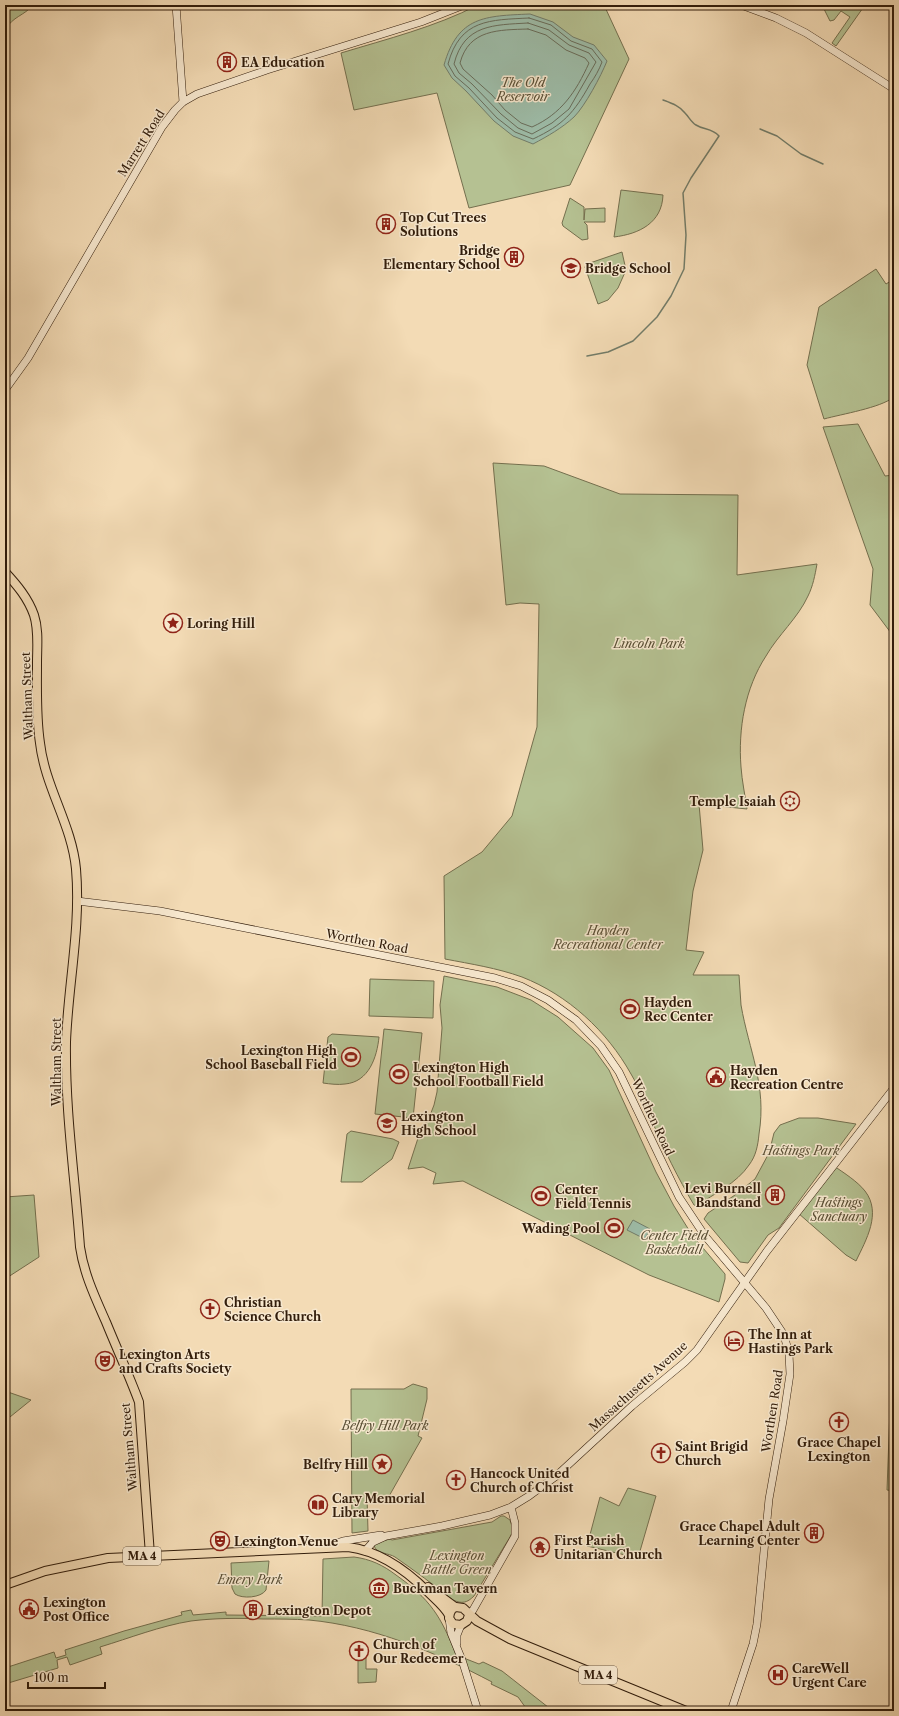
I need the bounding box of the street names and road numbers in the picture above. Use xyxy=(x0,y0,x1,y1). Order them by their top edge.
street label: Marrett Road xyxy=(114,106,168,179)
street label: Waltham Street xyxy=(18,651,36,741)
street label: Worthen Road xyxy=(324,925,410,956)
street label: Waltham Street xyxy=(49,1017,64,1107)
street label: Worthen Road xyxy=(628,1075,678,1159)
street label: Massachusetts Avenue xyxy=(586,1338,691,1434)
street label: Worthen Road xyxy=(758,1368,786,1454)
street label: Waltham Street xyxy=(118,1402,140,1493)
road number: MA 4 xyxy=(123,1547,161,1565)
road number: MA 4 xyxy=(579,1666,617,1684)

